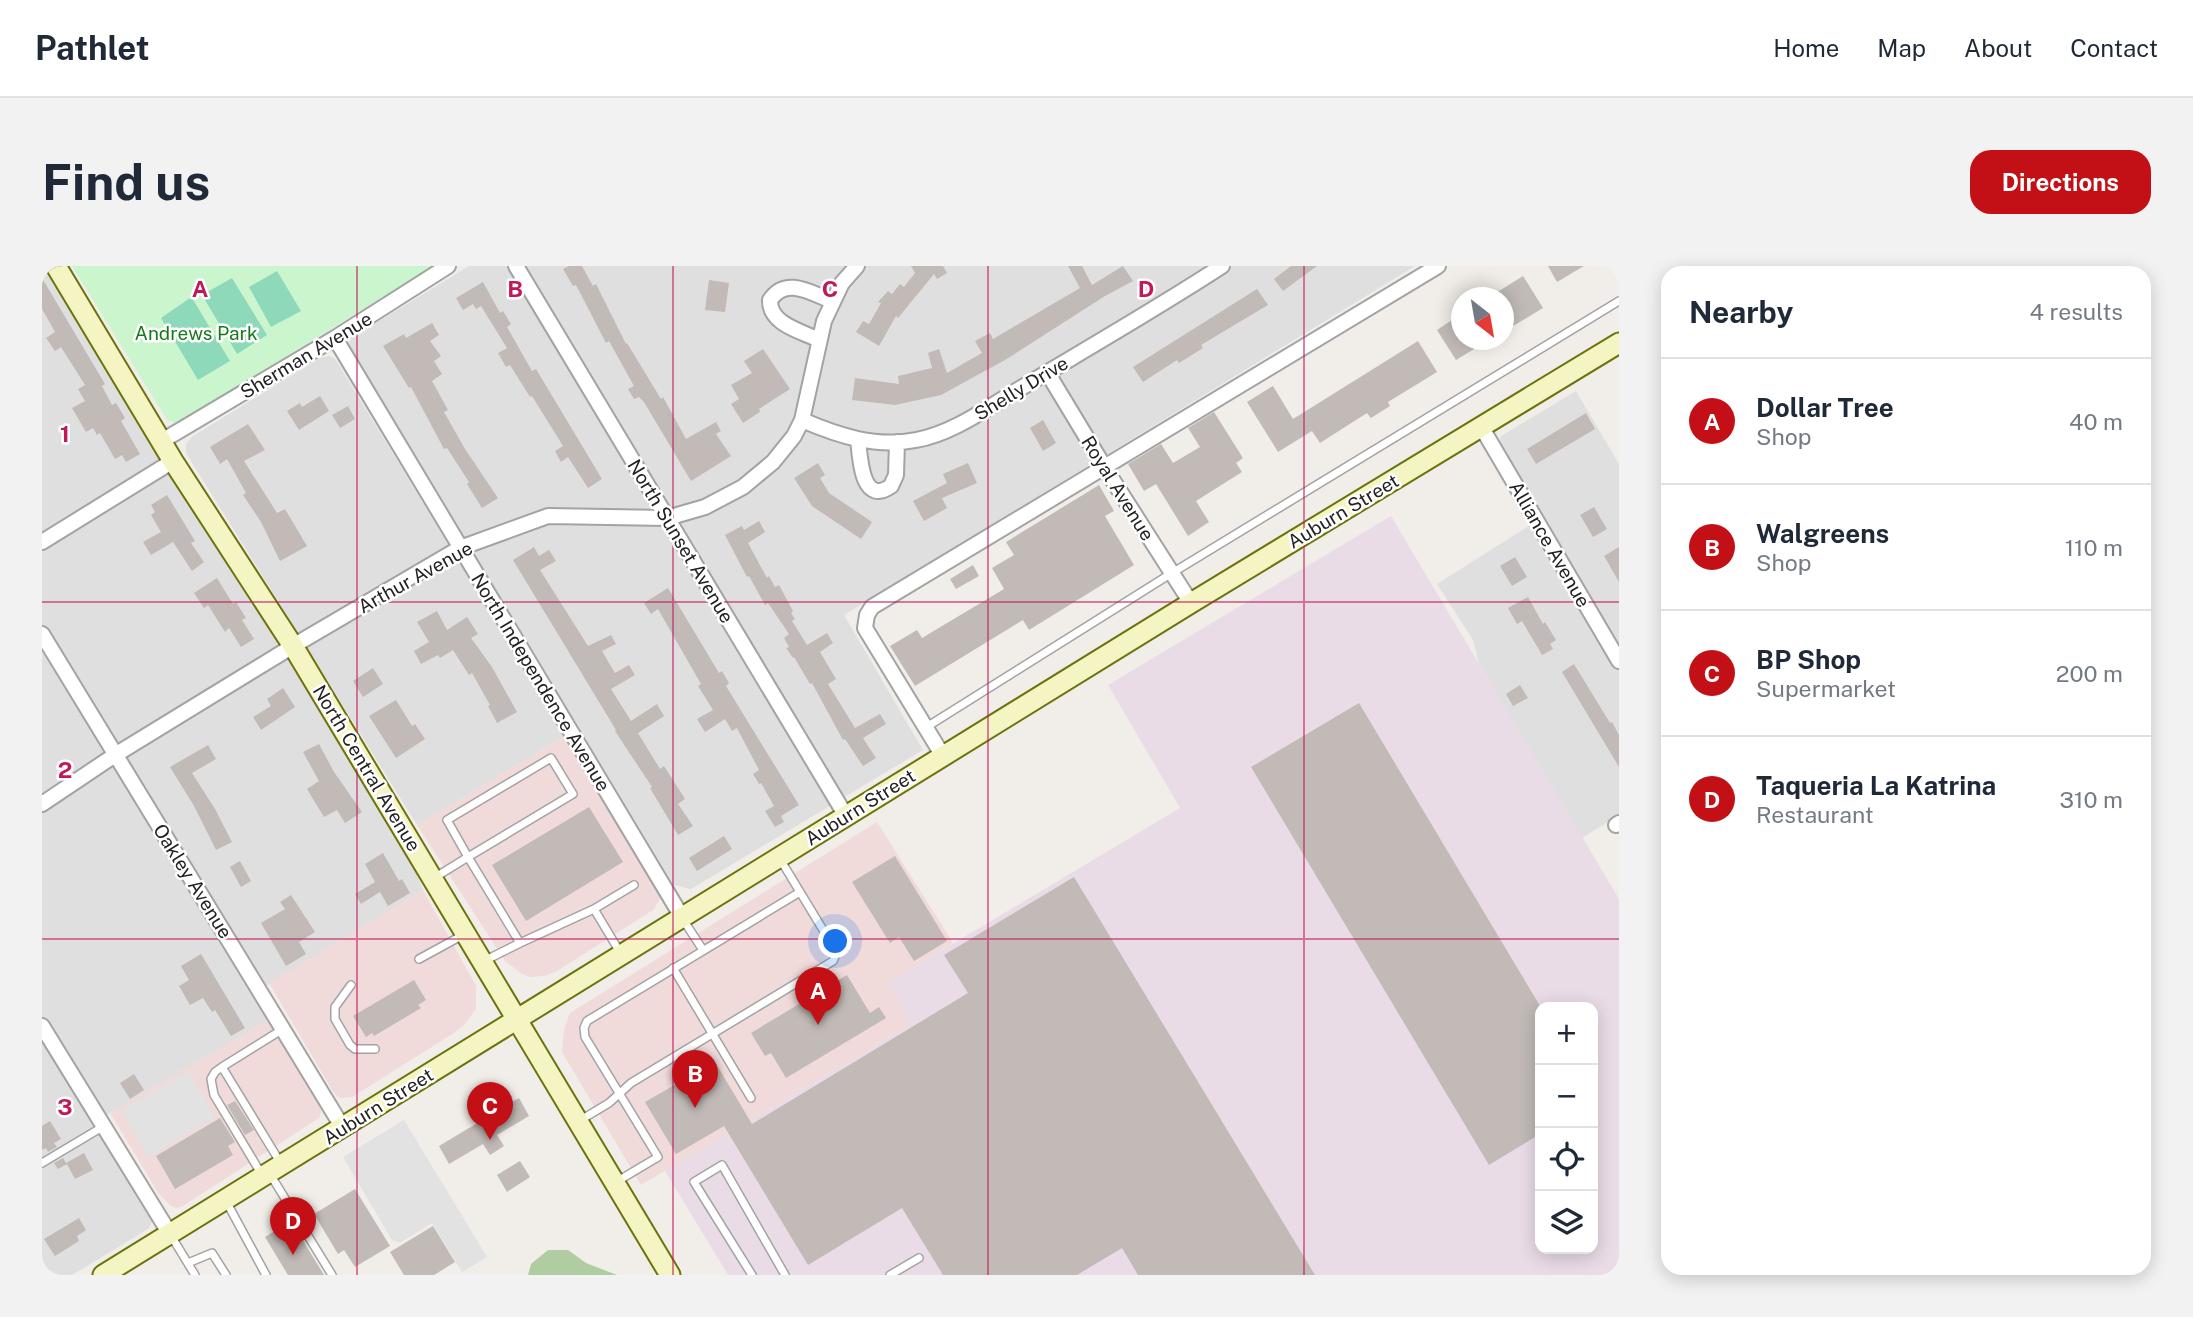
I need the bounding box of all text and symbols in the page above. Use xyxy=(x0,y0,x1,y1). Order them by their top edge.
text: Pathlet xyxy=(35,29,150,67)
text: Home xyxy=(1773,34,1839,62)
text: Map xyxy=(1877,34,1926,62)
text: About xyxy=(1964,34,2032,62)
text: Contact xyxy=(2070,34,2158,62)
button: Directions xyxy=(1970,150,2151,214)
text: Find us xyxy=(42,153,210,211)
text: A xyxy=(192,275,209,302)
text: B xyxy=(507,275,523,302)
text: C xyxy=(822,275,838,302)
text: D xyxy=(1138,275,1154,302)
north arrow xyxy=(1451,287,1514,350)
text: Nearby xyxy=(1689,294,1793,330)
text: 4 results xyxy=(2029,298,2123,325)
street label: Sherman Avenue xyxy=(236,307,376,403)
park label: Andrews Park xyxy=(134,322,258,344)
street label: Shelly Drive xyxy=(970,351,1072,425)
text: Dollar Tree xyxy=(1756,392,1894,423)
text: A xyxy=(1704,408,1720,435)
text: 40 m xyxy=(2069,408,2123,435)
text: 1 xyxy=(60,420,70,447)
text: Shop xyxy=(1756,423,1811,450)
street label: Royal Avenue xyxy=(1077,432,1159,544)
street label: North Sunset Avenue xyxy=(623,455,739,627)
street label: Auburn Street xyxy=(1284,469,1402,553)
street label: Alliance Avenue xyxy=(1505,477,1595,611)
text: Walgreens xyxy=(1756,518,1889,549)
text: B xyxy=(1704,534,1720,561)
text: 110 m xyxy=(2065,534,2123,561)
street label: Arthur Avenue xyxy=(354,536,476,618)
text: Shop xyxy=(1756,549,1811,576)
street label: North Independence Avenue xyxy=(467,569,615,795)
text: BP Shop xyxy=(1756,644,1861,675)
text: C xyxy=(1704,660,1720,687)
text: 200 m xyxy=(2056,660,2123,687)
text: Supermarket xyxy=(1756,675,1896,702)
street label: North Central Avenue xyxy=(309,681,425,855)
text: 2 xyxy=(58,756,72,783)
street label: Auburn Street xyxy=(801,764,919,850)
text: Taqueria La Katrina xyxy=(1756,770,1996,801)
text: D xyxy=(1704,786,1720,813)
text: 310 m xyxy=(2060,786,2123,813)
text: Restaurant xyxy=(1756,801,1874,828)
street label: Oakley Avenue xyxy=(149,820,237,942)
your location xyxy=(818,924,852,958)
pin: A xyxy=(795,967,841,1025)
map controls xyxy=(1535,1002,1598,1254)
button: + xyxy=(1535,1002,1598,1065)
pin: B xyxy=(672,1050,718,1108)
street label: Auburn Street xyxy=(319,1063,437,1149)
button: − xyxy=(1535,1065,1598,1128)
pin: C xyxy=(467,1082,513,1140)
text: 3 xyxy=(57,1093,73,1120)
button: locate xyxy=(1535,1128,1598,1191)
button: layers xyxy=(1535,1191,1598,1254)
pin: D xyxy=(270,1197,316,1255)

